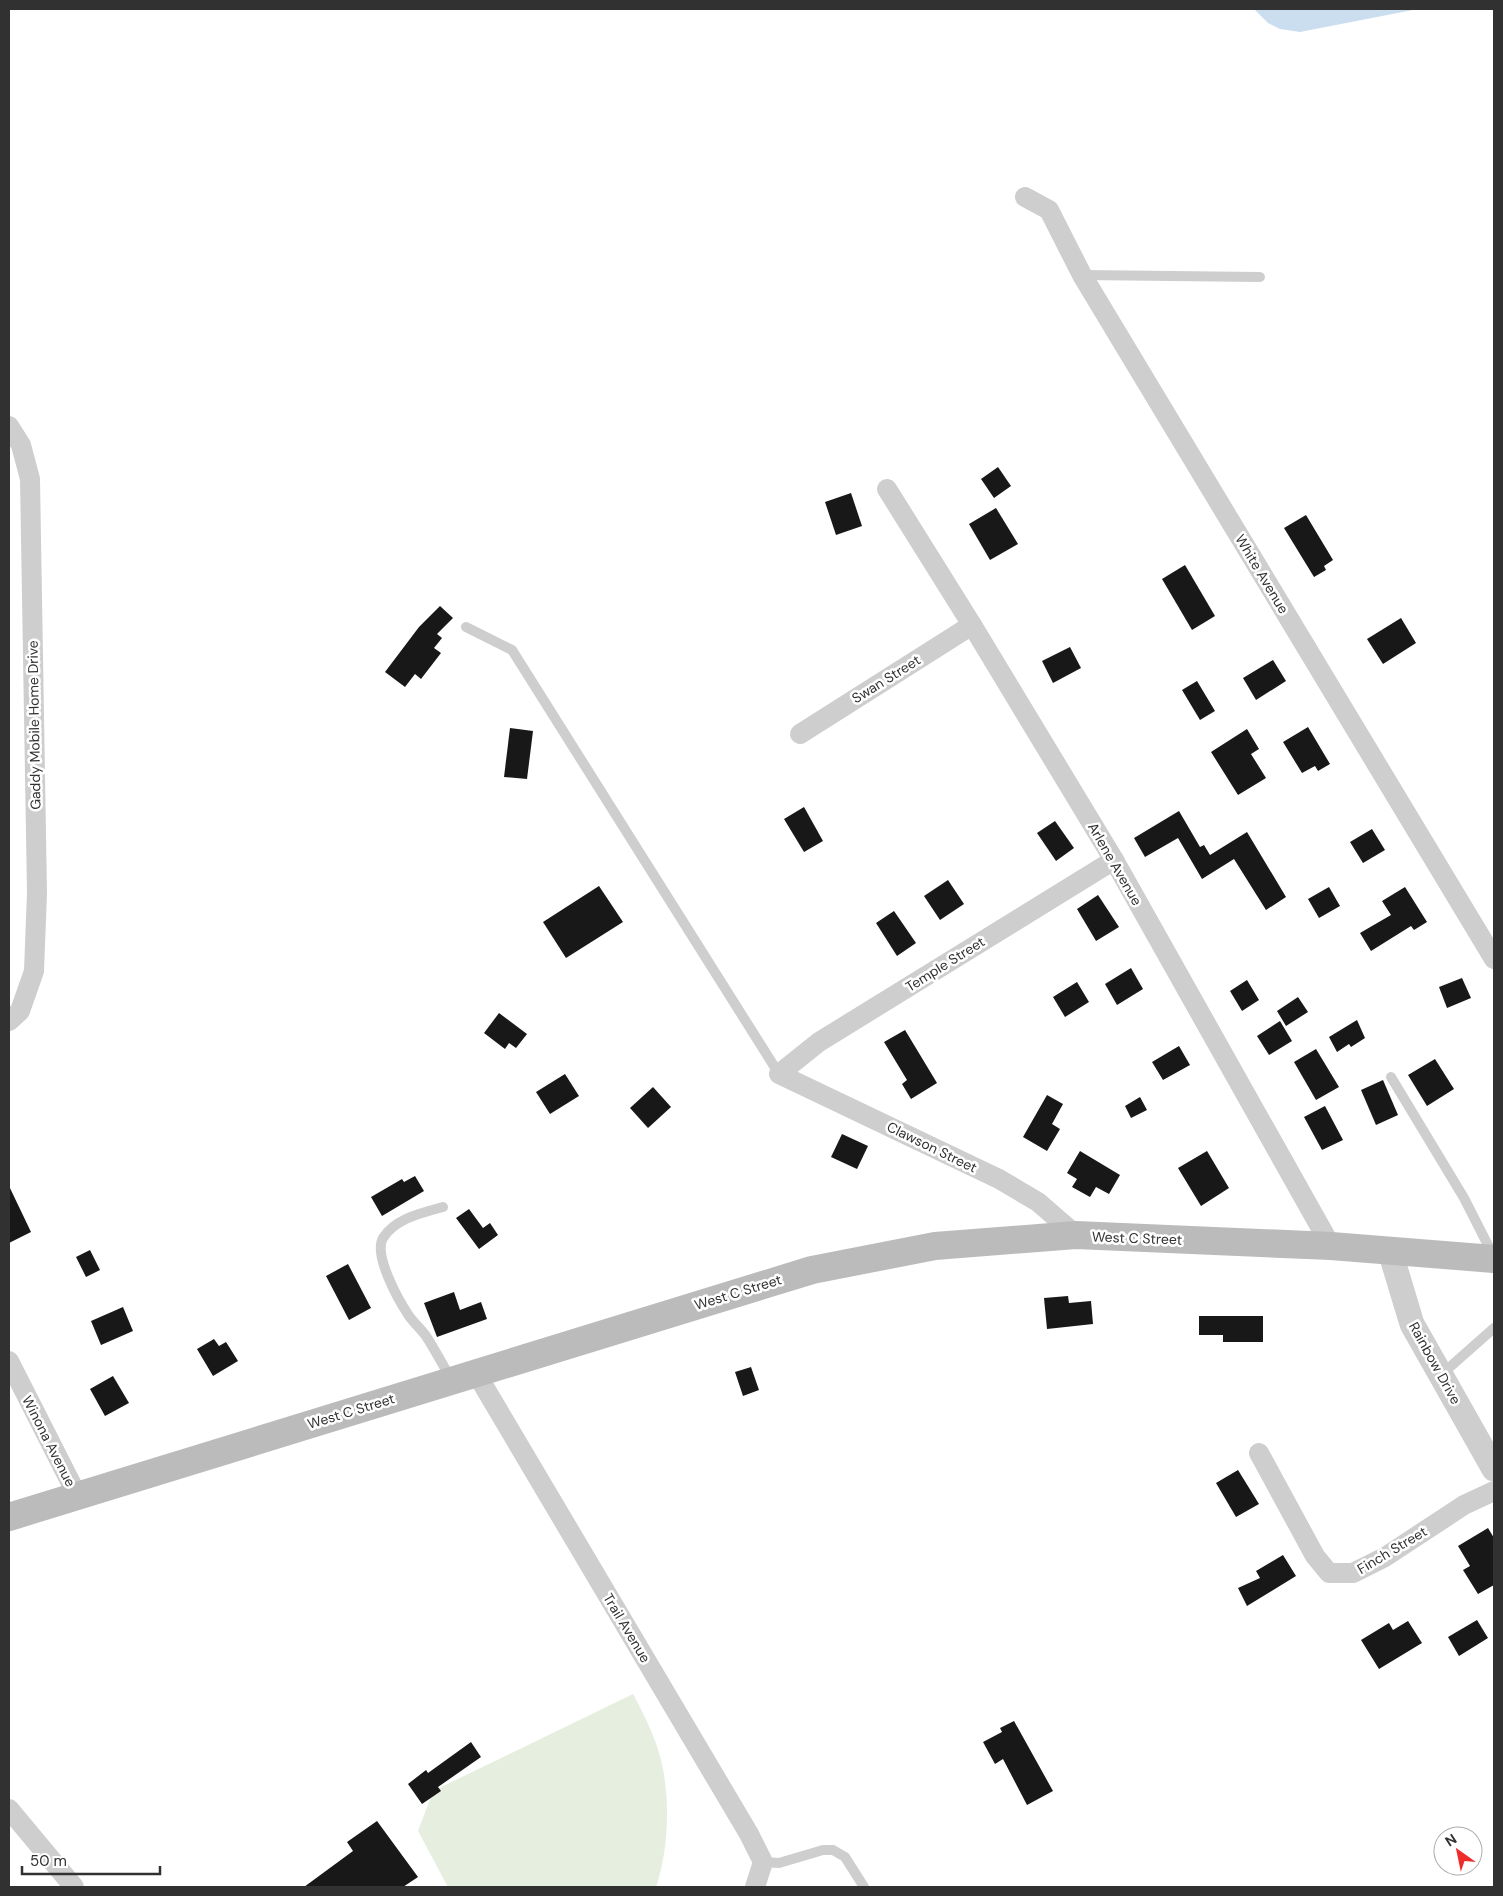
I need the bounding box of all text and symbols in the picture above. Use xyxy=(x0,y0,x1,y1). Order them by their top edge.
street label: White Avenue xyxy=(1231,531,1293,617)
street label: Gaddy Mobile Home Drive xyxy=(24,640,44,810)
street label: Swan Street xyxy=(848,651,924,707)
street label: Arlene Avenue xyxy=(1084,819,1146,909)
street label: Temple Street xyxy=(902,932,988,996)
street label: Clawson Street xyxy=(884,1117,980,1177)
street label: West C Street xyxy=(1092,1227,1182,1249)
street label: West C Street xyxy=(692,1270,784,1314)
street label: Rainbow Drive xyxy=(1405,1319,1465,1407)
street label: West C Street xyxy=(305,1389,397,1433)
street label: Winona Avenue xyxy=(18,1392,80,1490)
street label: Finch Street xyxy=(1354,1522,1430,1578)
street label: Trail Avenue xyxy=(599,1590,655,1666)
north arrow xyxy=(1433,1826,1483,1876)
text: N xyxy=(1442,1830,1460,1850)
scale bar xyxy=(22,1844,160,1876)
text: 50 m xyxy=(30,1851,67,1871)

